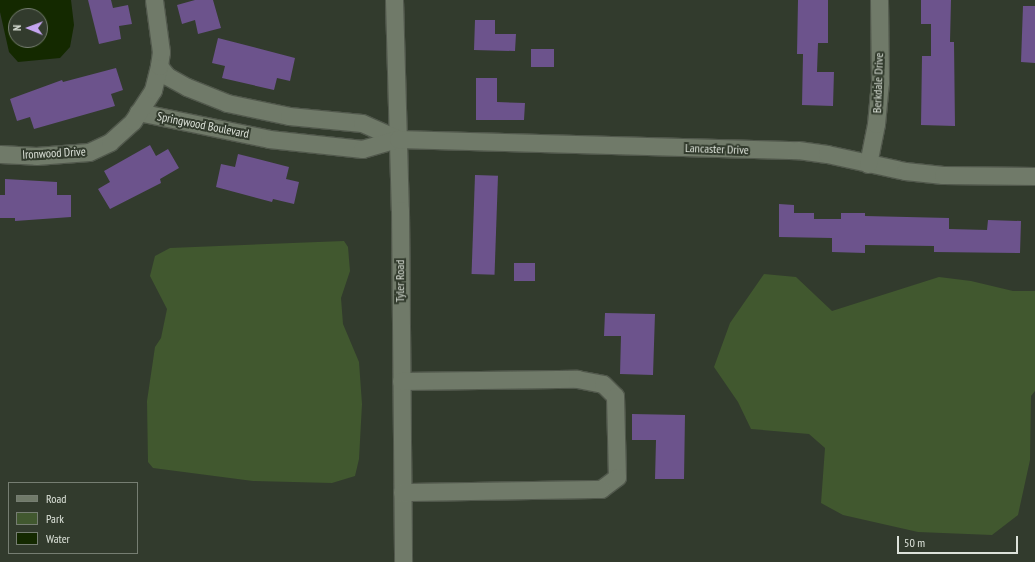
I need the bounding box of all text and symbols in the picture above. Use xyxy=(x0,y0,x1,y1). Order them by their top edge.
north arrow xyxy=(8,8,48,48)
text: N xyxy=(10,25,24,31)
street label: Berkdale Drive xyxy=(870,52,886,114)
street label: Springwood Boulevard xyxy=(156,109,250,141)
street label: Lancaster Drive xyxy=(685,141,749,157)
street label: Ironwood Drive xyxy=(22,144,86,162)
street label: Tyler Road xyxy=(393,260,407,302)
legend xyxy=(8,482,138,554)
text: Road xyxy=(46,491,66,506)
text: Park xyxy=(46,511,64,526)
scale bar xyxy=(899,528,1020,554)
text: Water xyxy=(46,531,70,546)
text: 50 m xyxy=(904,535,925,550)

